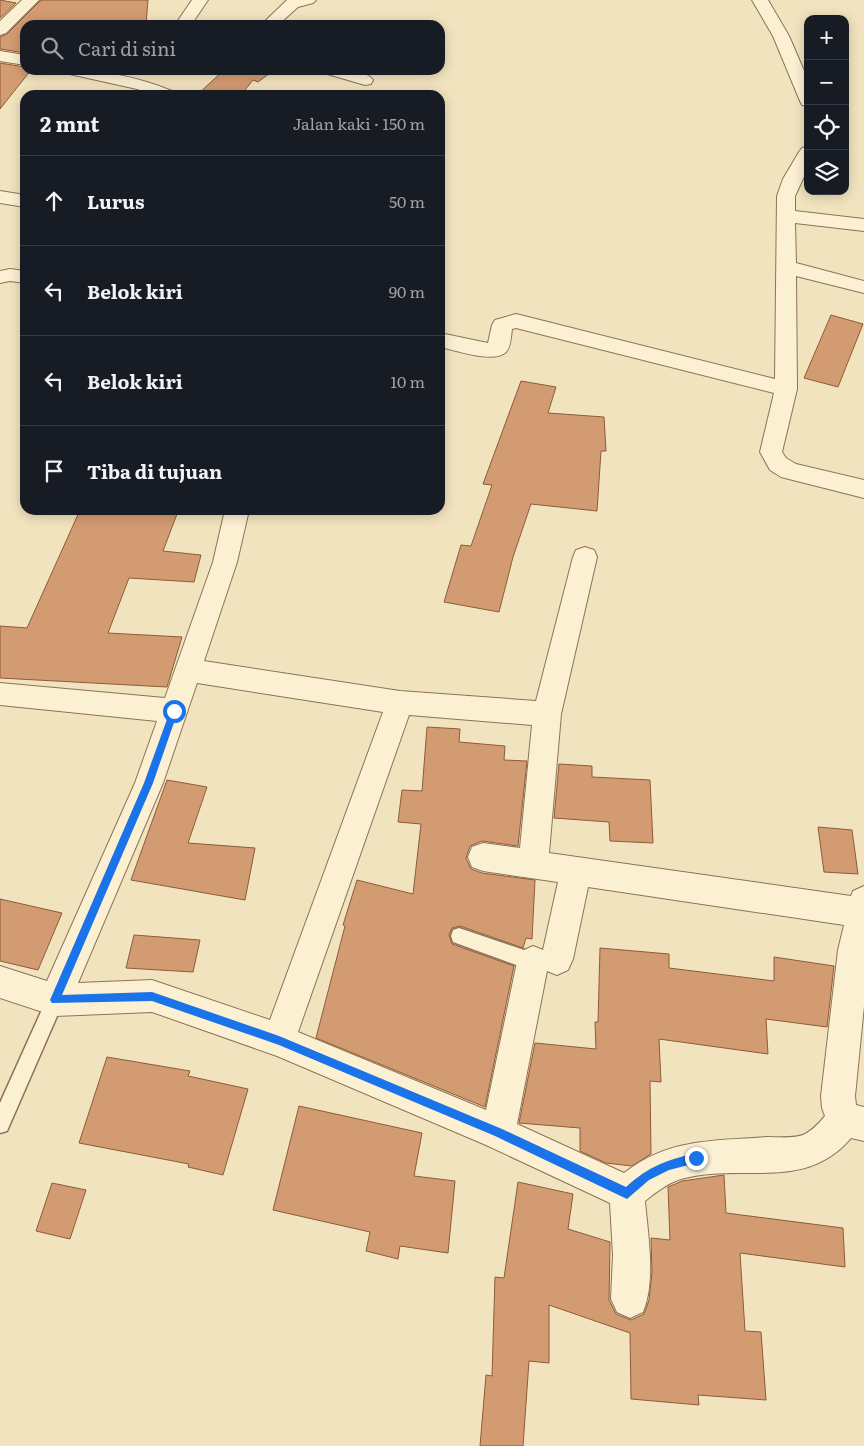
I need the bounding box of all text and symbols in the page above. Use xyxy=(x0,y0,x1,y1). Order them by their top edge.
map controls xyxy=(804,15,849,195)
button: + xyxy=(804,15,849,60)
search box xyxy=(20,20,445,75)
icon: search xyxy=(38,34,66,62)
text: Cari di sini xyxy=(78,34,176,62)
button: − xyxy=(804,60,849,105)
button: locate xyxy=(804,105,849,150)
text: 2 mnt xyxy=(40,107,100,138)
text: Jalan kaki · 150 m xyxy=(293,111,425,135)
button: layers xyxy=(804,150,849,195)
icon: ahead xyxy=(40,187,68,215)
text: Lurus xyxy=(87,187,144,215)
text: 50 m xyxy=(389,189,425,213)
icon: left xyxy=(40,277,68,305)
text: Belok kiri xyxy=(87,277,183,305)
text: 90 m xyxy=(389,279,425,303)
icon: left xyxy=(40,367,68,395)
text: Belok kiri xyxy=(87,367,183,395)
text: 10 m xyxy=(391,369,425,393)
icon: arrive xyxy=(40,457,68,485)
text: Tiba di tujuan xyxy=(87,457,222,485)
route start xyxy=(163,700,186,723)
route end xyxy=(685,1147,708,1170)

